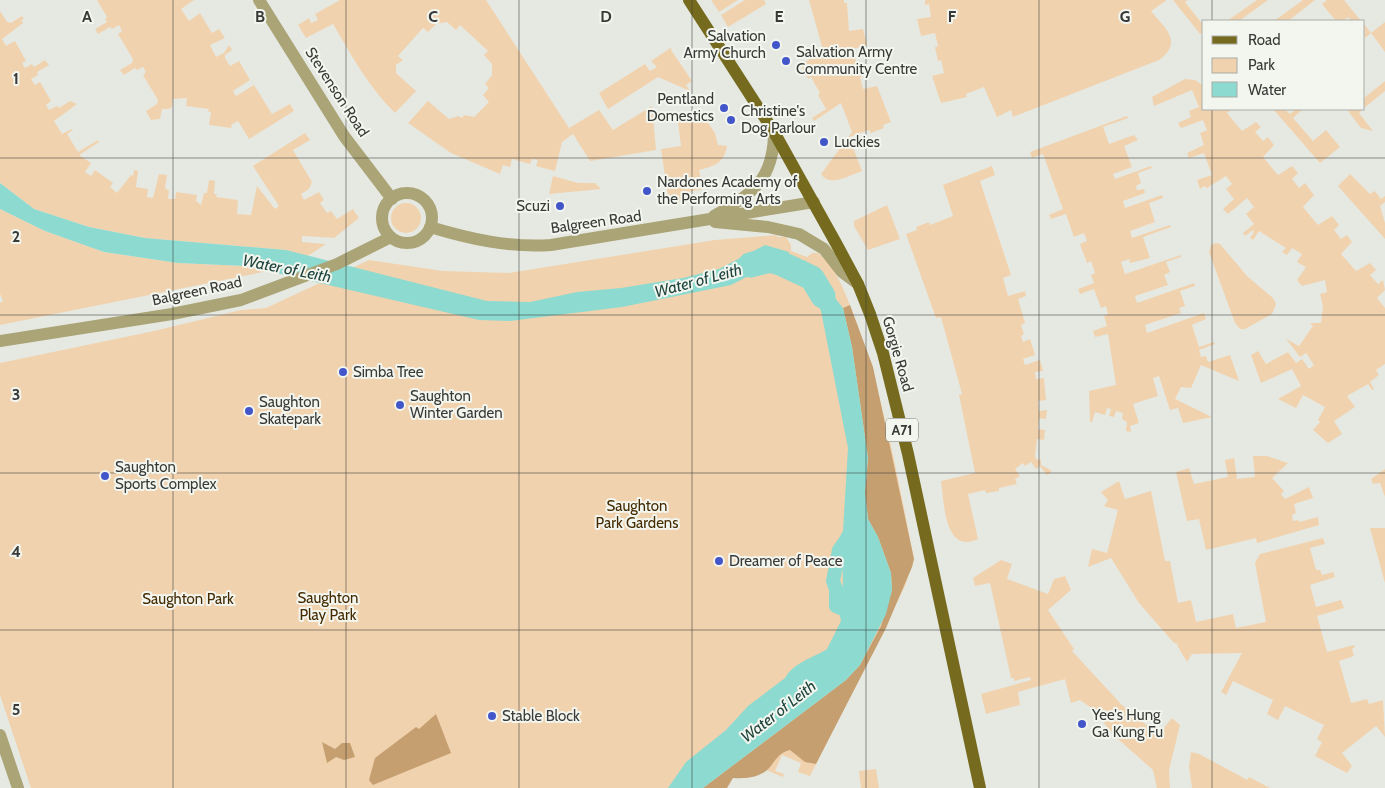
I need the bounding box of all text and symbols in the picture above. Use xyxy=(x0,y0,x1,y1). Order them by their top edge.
text: A xyxy=(82,7,92,26)
text: B xyxy=(255,7,265,26)
text: C xyxy=(428,7,438,26)
text: D xyxy=(600,7,612,26)
text: E xyxy=(774,7,784,26)
text: F xyxy=(948,7,957,26)
text: G xyxy=(1120,7,1130,26)
legend xyxy=(1202,20,1365,110)
place label: Salvation Army Church xyxy=(683,27,766,62)
text: Road xyxy=(1248,31,1281,49)
marker: Salvation Army Church xyxy=(770,39,782,51)
place label: Salvation Army Community Centre xyxy=(796,43,918,78)
street label: Stevenson Road xyxy=(301,44,373,140)
marker: Salvation Army Community Centre xyxy=(780,55,792,67)
text: Park xyxy=(1248,56,1275,74)
text: 1 xyxy=(13,69,19,88)
text: Water xyxy=(1248,81,1286,99)
place label: Pentland Domestics xyxy=(647,90,714,125)
marker: Pentland Domestics xyxy=(718,102,730,114)
place label: Christine's Dog Parlour xyxy=(741,102,816,137)
marker: Christine's Dog Parlour xyxy=(725,114,737,126)
place label: Luckies xyxy=(834,133,880,151)
marker: Luckies xyxy=(818,136,830,148)
place label: Nardones Academy of the Performing Arts xyxy=(657,173,798,208)
marker: Nardones Academy of the Performing Arts xyxy=(641,185,653,197)
place label: Scuzi xyxy=(516,197,550,215)
marker: Scuzi xyxy=(554,200,566,212)
street label: Balgreen Road xyxy=(550,207,642,237)
text: 2 xyxy=(12,227,20,246)
water label: Water of Leith xyxy=(241,251,333,286)
water label: Water of Leith xyxy=(652,260,744,301)
street label: Balgreen Road xyxy=(150,273,244,309)
street label: Gorgie Road xyxy=(879,314,917,394)
place label: Simba Tree xyxy=(353,363,424,381)
marker: Simba Tree xyxy=(337,366,349,378)
text: 3 xyxy=(12,385,20,404)
place label: Saughton Winter Garden xyxy=(410,387,503,422)
place label: Saughton Skatepark xyxy=(259,393,321,428)
marker: Saughton Winter Garden xyxy=(394,399,406,411)
marker: Saughton Skatepark xyxy=(243,405,255,417)
road number: A71 xyxy=(886,418,918,442)
place label: Saughton Sports Complex xyxy=(115,458,217,493)
marker: Saughton Sports Complex xyxy=(99,470,111,482)
park label: Saughton Park Gardens xyxy=(596,497,678,532)
text: 4 xyxy=(11,542,21,561)
place label: Dreamer of Peace xyxy=(729,552,843,570)
marker: Dreamer of Peace xyxy=(713,555,725,567)
park label: Saughton Play Park xyxy=(298,589,358,624)
park label: Saughton Park xyxy=(142,590,234,608)
water label: Water of Leith xyxy=(737,676,820,747)
text: 5 xyxy=(12,700,20,719)
place label: Yee's Hung Ga Kung Fu xyxy=(1091,706,1163,741)
place label: Stable Block xyxy=(502,707,580,725)
marker: Stable Block xyxy=(486,710,498,722)
marker: Yee's Hung Ga Kung Fu xyxy=(1076,718,1088,730)

